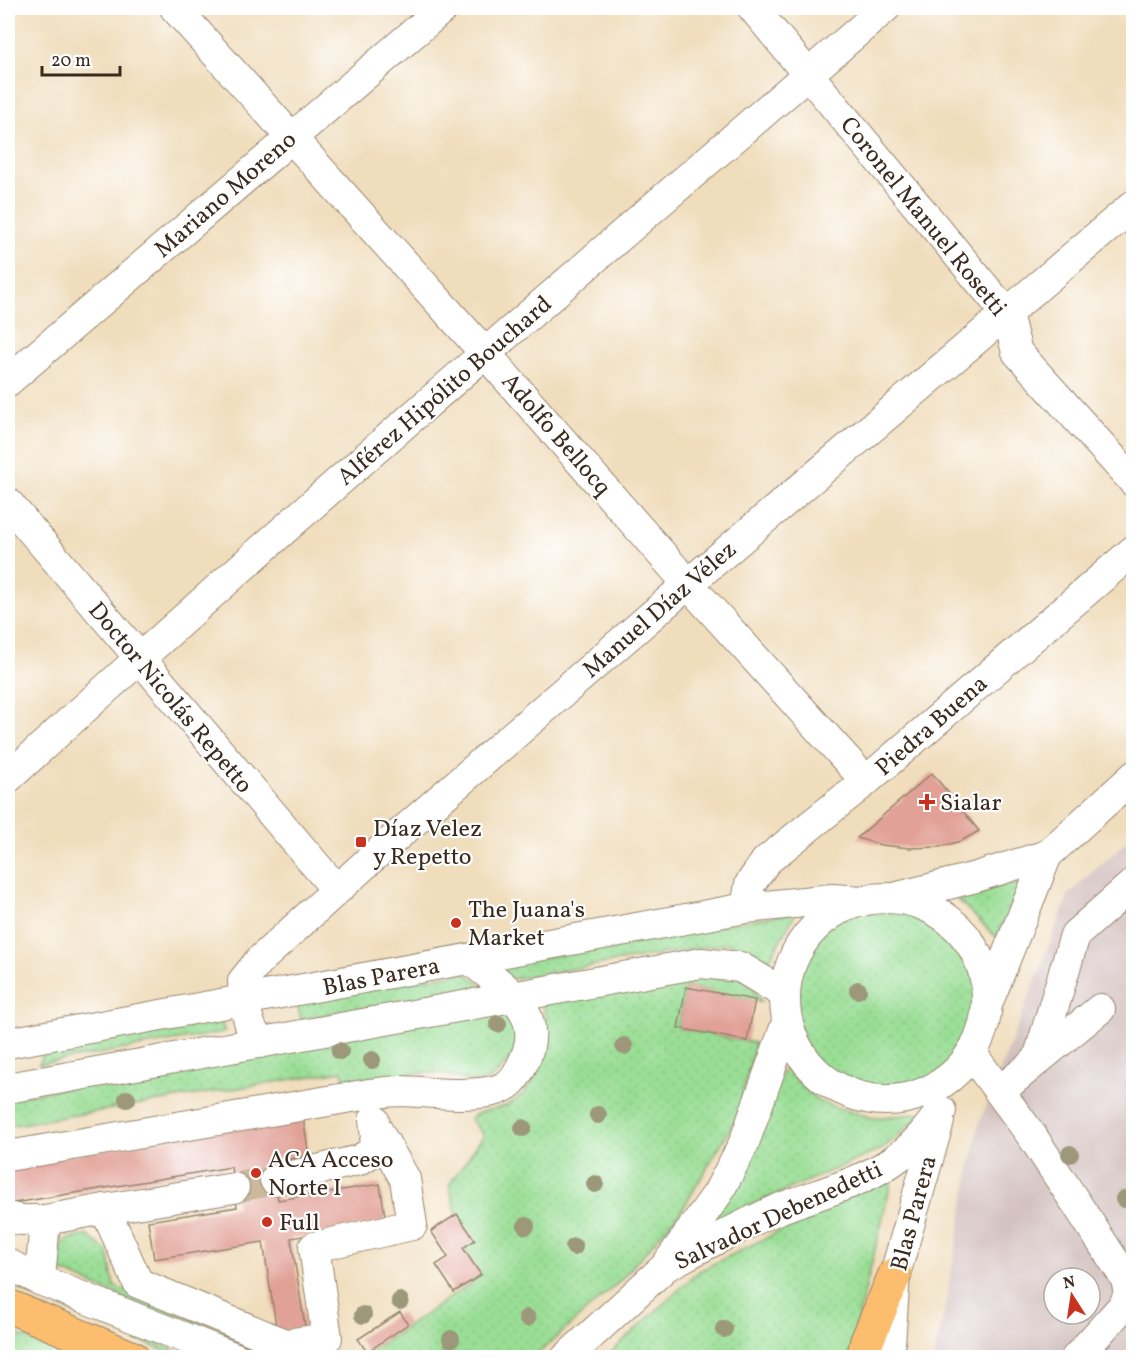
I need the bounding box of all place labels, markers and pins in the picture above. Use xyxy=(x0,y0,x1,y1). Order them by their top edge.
place label: Sialar xyxy=(940,787,1002,821)
marker: Sialar xyxy=(918,793,936,811)
place label: Díaz Velez y Repetto xyxy=(373,813,482,875)
marker: Díaz Velez y Repetto xyxy=(354,835,368,849)
place label: The Juana's Market xyxy=(468,894,585,956)
marker: The Juana's Market xyxy=(449,916,463,930)
place label: ACA Acceso Norte I xyxy=(268,1144,394,1206)
marker: ACA Acceso Norte I xyxy=(249,1166,263,1180)
place label: Full xyxy=(279,1207,320,1241)
marker: Full xyxy=(260,1215,274,1229)

